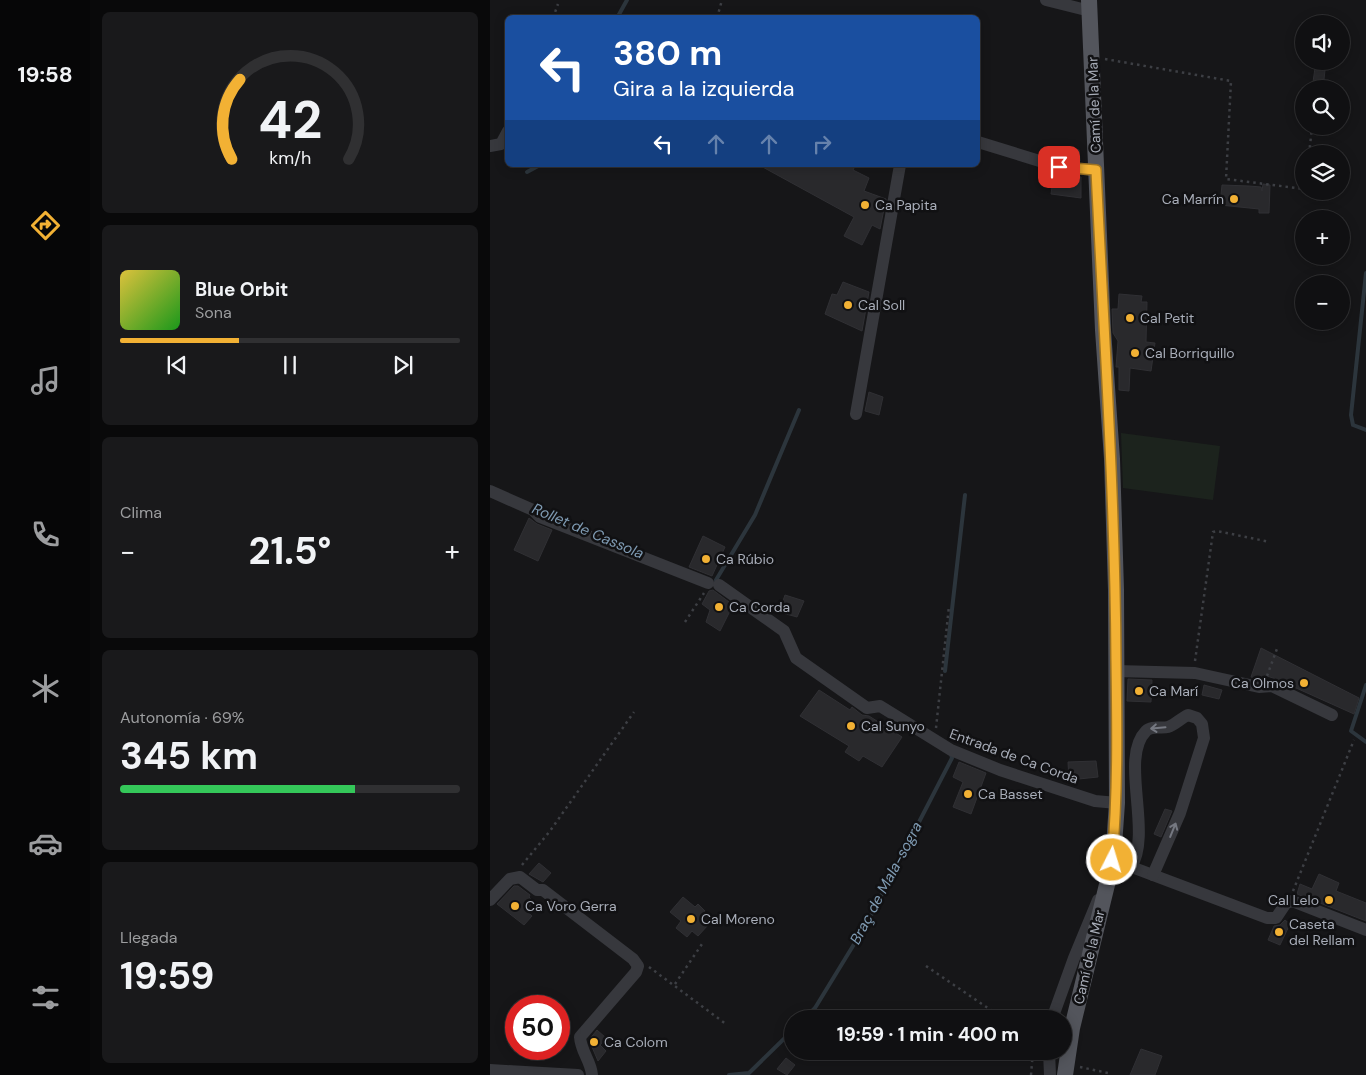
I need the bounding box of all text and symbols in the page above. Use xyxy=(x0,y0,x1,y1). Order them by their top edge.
map controls xyxy=(1295,15,1350,330)
button: sound xyxy=(1295,15,1350,70)
text: 380 m xyxy=(613,30,722,76)
icon: left xyxy=(530,35,595,100)
street label: Camí de la Mar xyxy=(1083,56,1105,154)
text: 19:58 xyxy=(17,60,73,89)
text: Gira a la izquierda xyxy=(613,74,794,103)
button: search xyxy=(1295,80,1350,135)
text: 42 xyxy=(258,86,322,154)
icon: left xyxy=(649,130,677,158)
icon: ahead xyxy=(702,130,730,158)
icon: ahead xyxy=(755,130,783,158)
icon: right xyxy=(808,130,836,158)
button: layers xyxy=(1295,145,1350,200)
text: km/h xyxy=(269,146,311,170)
pin xyxy=(1038,146,1080,188)
icon: arrive xyxy=(1045,153,1073,181)
place label: Ca Marrín xyxy=(1162,190,1224,208)
marker: Ca Marrín xyxy=(1228,193,1240,205)
place label: Ca Papita xyxy=(875,196,937,214)
marker: Ca Papita xyxy=(859,199,871,211)
icon: directions xyxy=(28,208,63,243)
button: + xyxy=(1295,210,1350,265)
button: − xyxy=(1295,275,1350,330)
text: Blue Orbit xyxy=(195,277,288,302)
place label: Cal Soll xyxy=(858,296,905,314)
marker: Cal Soll xyxy=(842,299,854,311)
text: Sona xyxy=(195,302,232,323)
place label: Cal Petit xyxy=(1140,309,1194,327)
marker: Cal Petit xyxy=(1124,312,1136,324)
place label: Cal Borriquillo xyxy=(1145,344,1235,362)
marker: Cal Borriquillo xyxy=(1129,347,1141,359)
icon: previous xyxy=(163,351,191,379)
icon: pause xyxy=(276,351,304,379)
icon: next xyxy=(389,351,417,379)
icon: music xyxy=(28,363,63,398)
water label: Rollet de Cassola xyxy=(529,498,647,564)
text: Clima xyxy=(120,502,162,523)
icon: phone xyxy=(28,517,63,552)
text: 21.5° xyxy=(249,526,331,576)
text: − xyxy=(120,533,135,570)
text: + xyxy=(445,533,460,570)
place label: Ca Rúbio xyxy=(716,550,774,568)
marker: Ca Rúbio xyxy=(700,553,712,565)
place label: Ca Corda xyxy=(729,598,790,616)
marker: Ca Corda xyxy=(713,601,725,613)
icon: climate xyxy=(28,671,63,706)
place label: Ca Olmos xyxy=(1231,674,1294,692)
marker: Ca Olmos xyxy=(1298,677,1310,689)
place label: Ca Marí xyxy=(1149,682,1199,700)
marker: Ca Marí xyxy=(1133,685,1145,697)
text: Autonomía · 69% xyxy=(120,707,244,728)
place label: Cal Sunyo xyxy=(861,717,925,735)
marker: Cal Sunyo xyxy=(845,720,857,732)
one-way arrow xyxy=(1151,723,1167,733)
street label: Entrada de Ca Corda xyxy=(947,724,1081,788)
text: 345 km xyxy=(120,731,258,781)
place label: Ca Basset xyxy=(978,785,1043,803)
marker: Ca Basset xyxy=(962,788,974,800)
water label: Braç de Mala-sogra xyxy=(845,818,927,948)
one-way arrow xyxy=(1170,823,1179,838)
icon: car xyxy=(28,826,63,861)
position arrow xyxy=(1085,833,1137,885)
place label: Cal Lelo xyxy=(1268,891,1319,909)
marker: Cal Lelo xyxy=(1323,894,1335,906)
place label: Ca Voro Gerra xyxy=(525,897,617,915)
marker: Ca Voro Gerra xyxy=(509,900,521,912)
street label: Camí de la Mar xyxy=(1069,908,1109,1006)
place label: Cal Moreno xyxy=(701,910,775,928)
marker: Cal Moreno xyxy=(685,913,697,925)
place label: Caseta del Rellam xyxy=(1289,915,1355,949)
marker: Caseta del Rellam xyxy=(1273,926,1285,938)
text: Llegada xyxy=(120,927,177,948)
text: 19:59 xyxy=(120,951,214,1001)
icon: filters xyxy=(28,980,63,1015)
speed limit sign: 50 xyxy=(505,995,570,1060)
text: 19:59 · 1 min · 400 m xyxy=(837,1022,1019,1047)
place label: Ca Colom xyxy=(604,1033,668,1051)
marker: Ca Colom xyxy=(588,1036,600,1048)

